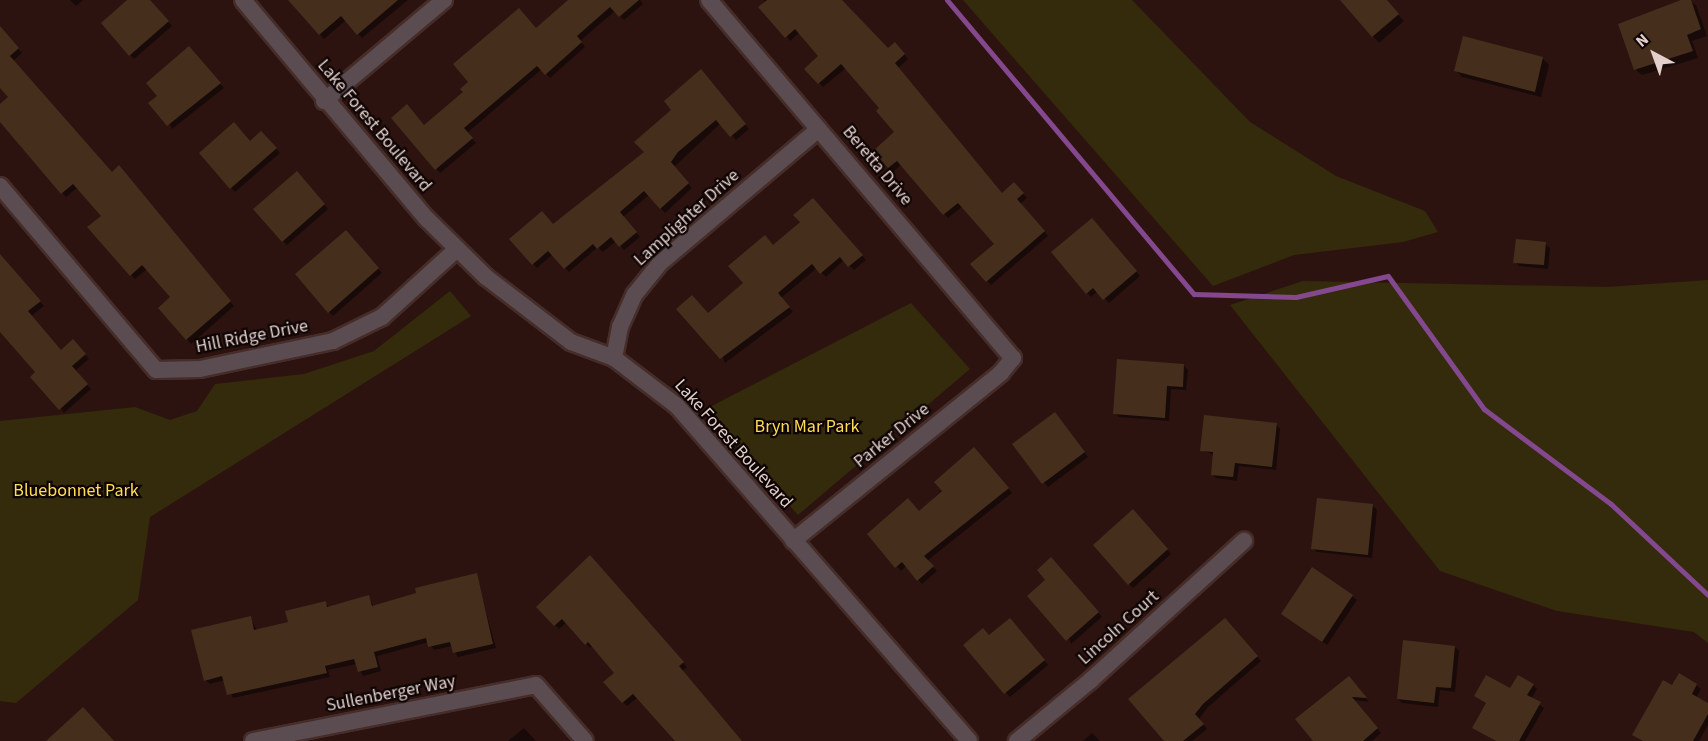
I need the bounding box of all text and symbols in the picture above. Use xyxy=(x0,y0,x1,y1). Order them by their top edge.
north arrow xyxy=(1624,24,1684,84)
text: N xyxy=(1631,29,1653,52)
street label: Lake Forest Boulevard xyxy=(312,55,436,197)
street label: Beretta Drive xyxy=(837,122,917,210)
street label: Lamplighter Drive xyxy=(630,165,744,271)
street label: Hill Ridge Drive xyxy=(194,316,310,358)
street label: Lake Forest Boulevard xyxy=(669,375,797,513)
street label: Parker Drive xyxy=(850,399,934,473)
park label: Bryn Mar Park xyxy=(755,416,859,438)
park label: Bluebonnet Park xyxy=(13,480,139,502)
street label: Lincoln Court xyxy=(1074,586,1164,670)
street label: Sullenberger Way xyxy=(325,671,457,717)

